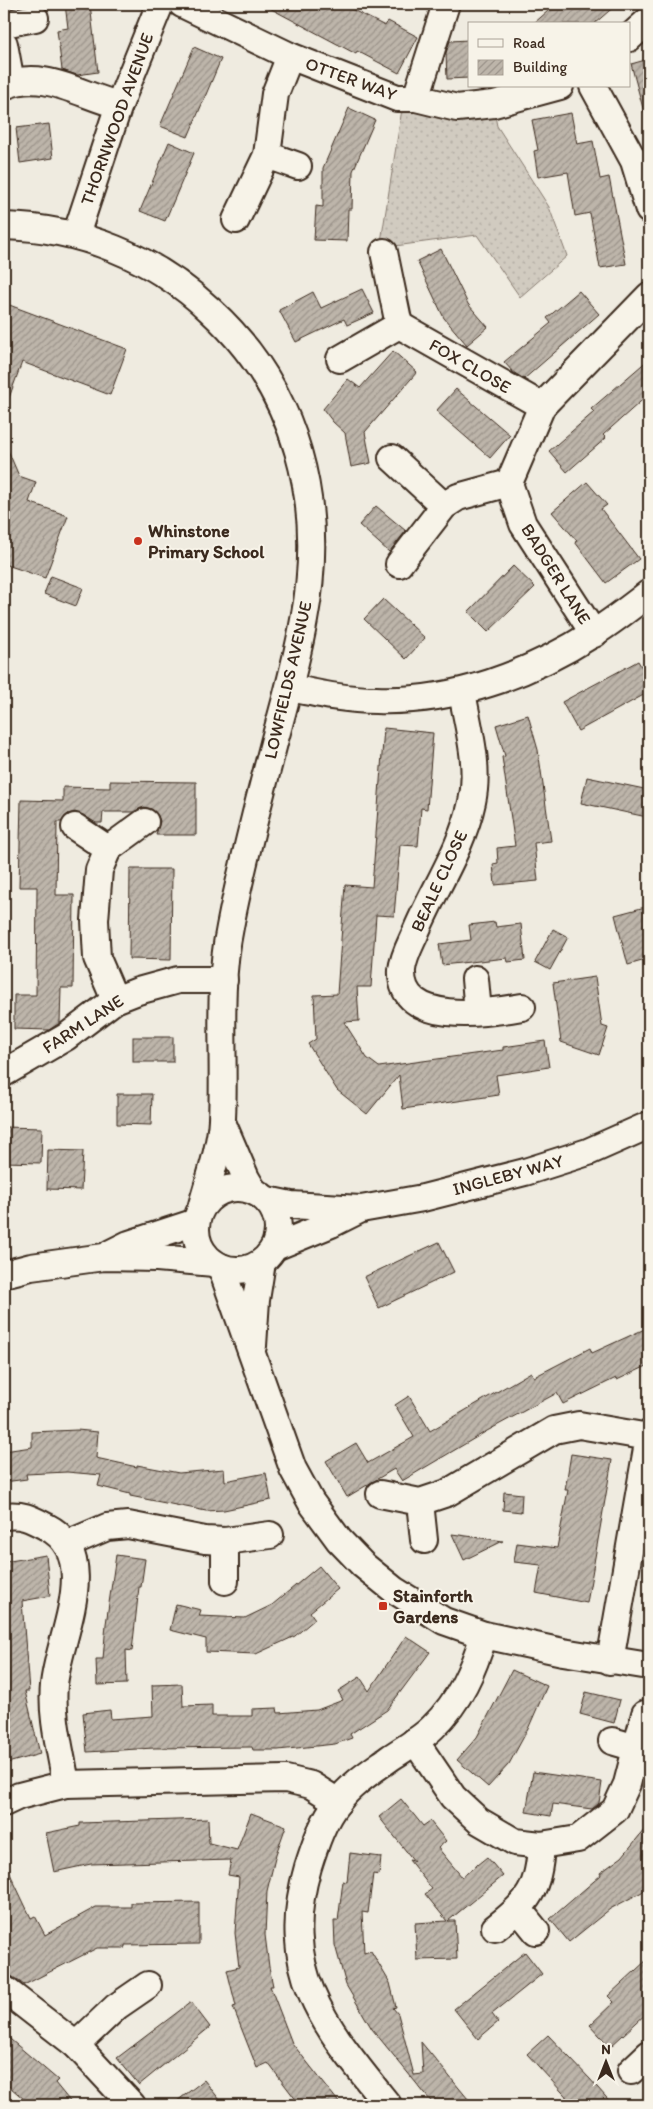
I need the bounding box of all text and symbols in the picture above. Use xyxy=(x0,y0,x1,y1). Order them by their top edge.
legend xyxy=(468,22,630,88)
street label: THORNWOOD AVENUE xyxy=(76,30,158,208)
text: Road xyxy=(513,34,546,52)
street label: OTTER WAY xyxy=(302,52,400,106)
text: Building xyxy=(513,58,567,76)
street label: FOX CLOSE xyxy=(425,334,515,398)
place label: Whinstone Primary School xyxy=(148,520,265,563)
street label: BADGER LANE xyxy=(516,520,596,628)
marker: Whinstone Primary School xyxy=(132,535,144,547)
street label: LOWFIELDS AVENUE xyxy=(259,599,317,761)
street label: BEALE CLOSE xyxy=(406,827,472,935)
street label: FARM LANE xyxy=(38,990,128,1058)
street label: INGLEBY WAY xyxy=(450,1149,566,1200)
place label: Stainforth Gardens xyxy=(393,1585,473,1628)
marker: Stainforth Gardens xyxy=(377,1600,389,1612)
north arrow xyxy=(580,2036,630,2086)
text: N xyxy=(601,2041,611,2058)

